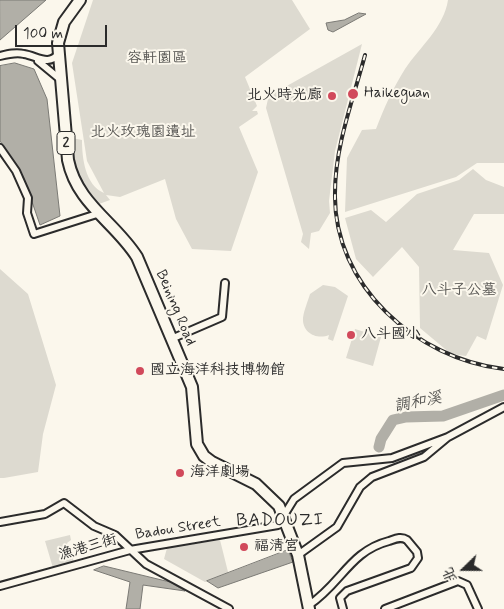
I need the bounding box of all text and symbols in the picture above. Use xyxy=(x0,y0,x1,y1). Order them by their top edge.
scale bar xyxy=(18,15,110,47)
text: 100 m xyxy=(23,24,63,44)
park label: 容軒園區 xyxy=(127,50,187,68)
place label: Haikeguan xyxy=(364,85,430,103)
place label: 北火時光廊 xyxy=(247,87,322,105)
marker: Haikeguan xyxy=(346,87,360,101)
marker: 北火時光廊 xyxy=(326,90,338,102)
park label: 北火玫瑰園遺址 xyxy=(91,124,195,142)
road number: 2 xyxy=(57,132,75,154)
street label: Beining Road xyxy=(151,267,199,349)
park label: 八斗子公墓 xyxy=(422,282,496,300)
place label: 八斗國小 xyxy=(361,326,421,344)
marker: 八斗國小 xyxy=(345,329,357,341)
place label: 國立海洋科技博物館 xyxy=(150,362,285,380)
marker: 國立海洋科技博物館 xyxy=(134,365,146,377)
water label: 調和溪 xyxy=(393,389,443,417)
place label: 海洋劇場 xyxy=(190,464,250,482)
marker: 海洋劇場 xyxy=(174,467,186,479)
district label: BADOUZI xyxy=(236,510,324,532)
street label: Badou Street xyxy=(134,513,222,545)
street label: 漁港三街 xyxy=(57,531,119,565)
place label: 福清宮 xyxy=(254,538,299,556)
marker: 福清宮 xyxy=(238,541,250,553)
north arrow xyxy=(439,544,489,594)
text: 北 xyxy=(439,565,461,584)

